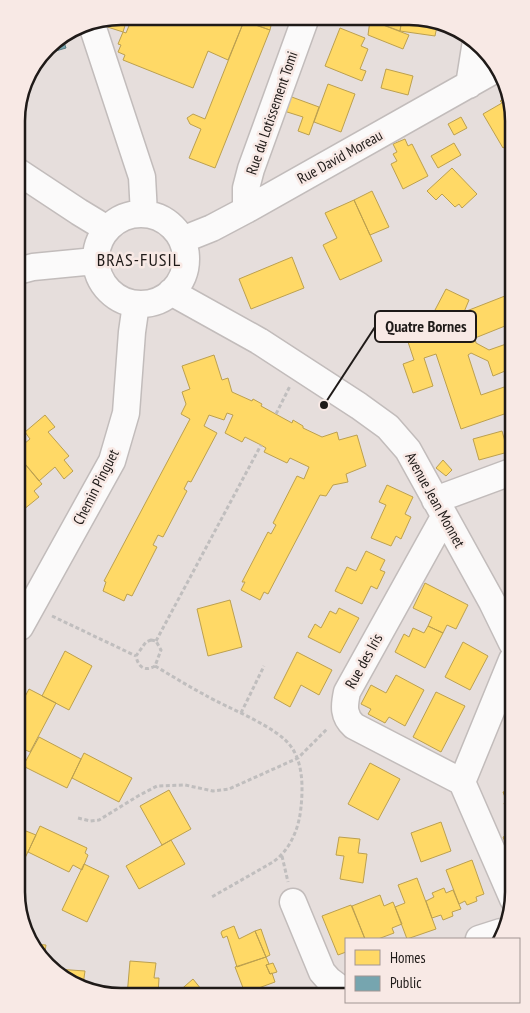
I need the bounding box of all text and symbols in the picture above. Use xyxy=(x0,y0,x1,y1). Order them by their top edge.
street label: Rue du Lotissement Tomi xyxy=(242,49,302,177)
street label: Rue David Moreau xyxy=(294,125,386,188)
district label: BRAS-FUSIL xyxy=(97,248,181,271)
callout: Quatre Bornes xyxy=(375,311,476,342)
text: Quatre Bornes xyxy=(385,316,467,336)
street label: Chemin Pinguet xyxy=(68,446,123,528)
street label: Avenue Jean Monnet xyxy=(401,449,469,551)
street label: Rue des Iris xyxy=(341,630,386,692)
legend xyxy=(345,938,520,1003)
text: Homes xyxy=(390,948,426,967)
text: Public xyxy=(390,973,422,992)

